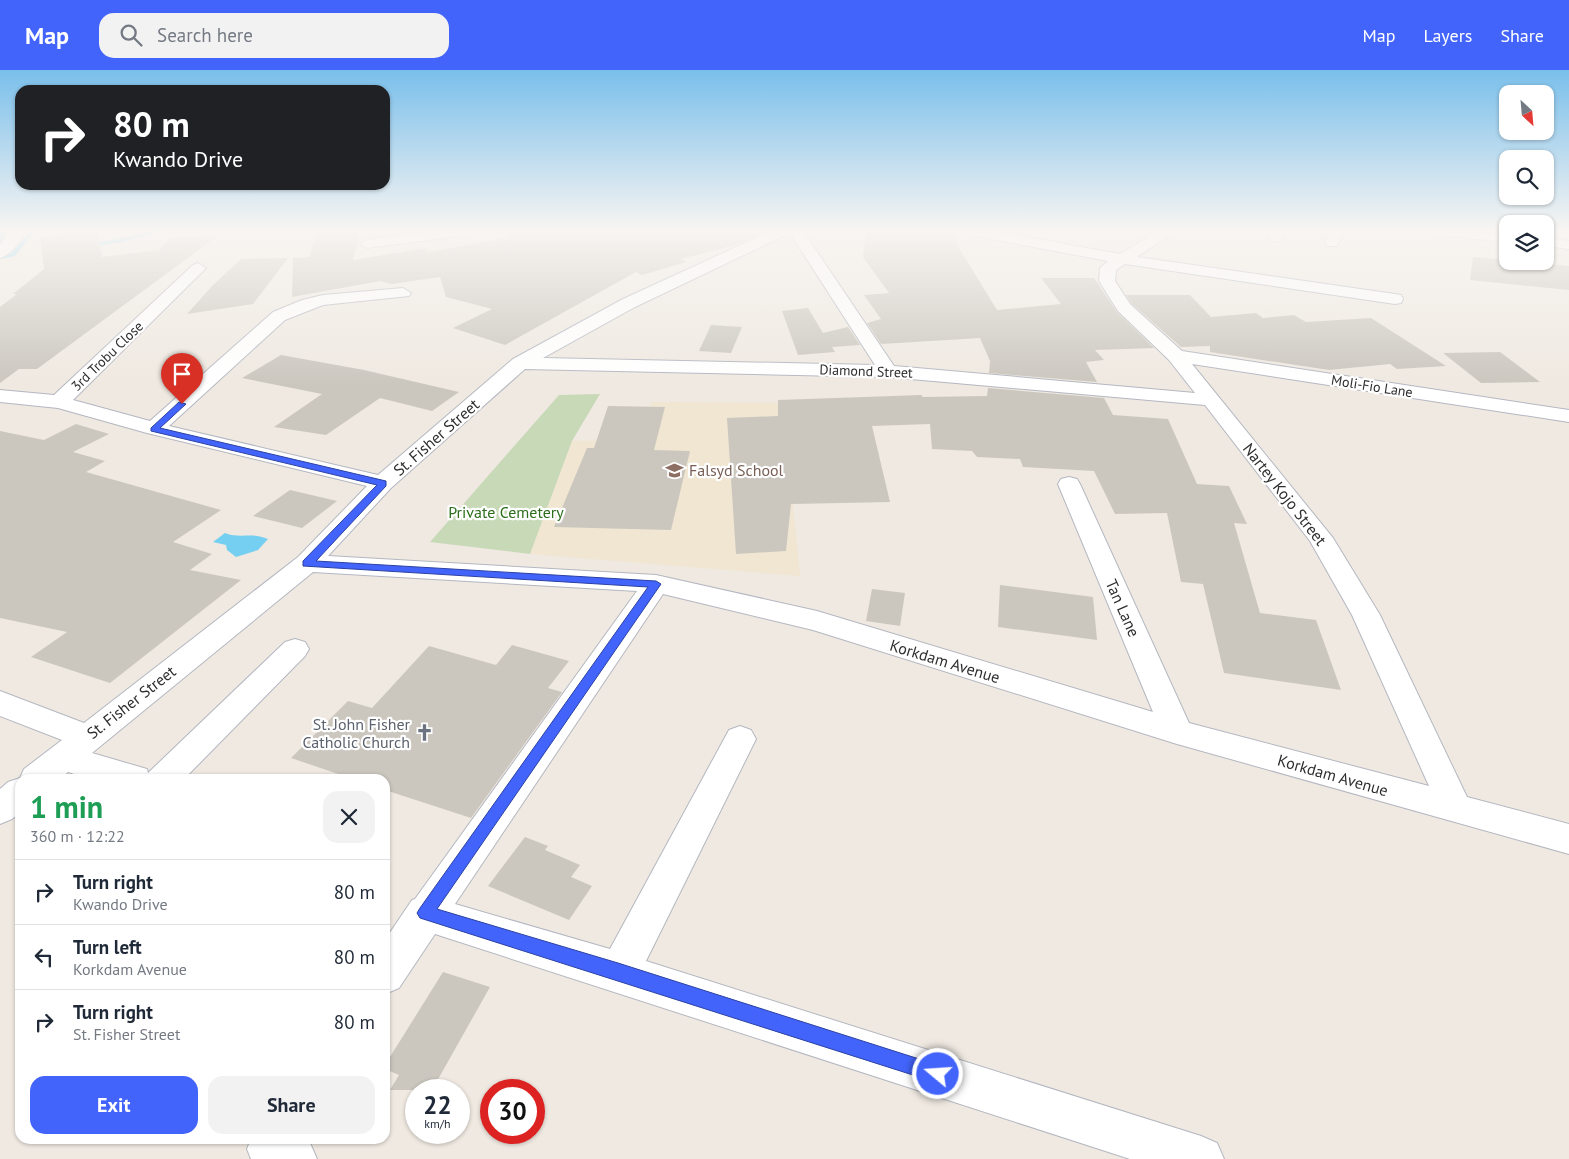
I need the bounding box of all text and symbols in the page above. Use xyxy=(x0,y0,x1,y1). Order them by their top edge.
search box xyxy=(99,13,449,58)
text: Map xyxy=(25,20,69,51)
icon: search xyxy=(117,21,145,49)
text: Search here xyxy=(157,23,253,47)
text: Map xyxy=(1363,24,1395,47)
text: Layers xyxy=(1423,24,1472,47)
text: Share xyxy=(1500,24,1544,47)
north arrow xyxy=(1499,85,1554,140)
map controls xyxy=(1499,85,1554,270)
text: 80 m xyxy=(113,101,190,147)
icon: right xyxy=(30,105,95,170)
text: Kwando Drive xyxy=(113,145,243,173)
button: search xyxy=(1499,150,1554,205)
button: layers xyxy=(1499,215,1554,270)
street label: 3rd Trobu Close xyxy=(67,317,147,395)
pin xyxy=(161,353,203,404)
icon: arrive xyxy=(168,360,196,388)
street label: Diamond Street xyxy=(819,360,913,382)
street label: Moli-Fio Lane xyxy=(1330,371,1414,401)
street label: St. Fisher Street xyxy=(389,394,484,480)
street label: Nartey Kojo Street xyxy=(1239,439,1332,550)
school or university icon: Falsyd School xyxy=(665,460,685,480)
place label: Falsyd School xyxy=(689,460,784,480)
park label: Private Cemetery xyxy=(448,502,564,522)
street label: Tan Lane xyxy=(1101,576,1145,640)
street label: Korkdam Avenue xyxy=(888,635,1002,687)
street label: St. Fisher Street xyxy=(83,661,180,743)
place label: St. John Fisher Catholic Church xyxy=(302,714,411,752)
church icon: St. John Fisher Catholic Church xyxy=(414,723,434,743)
street label: Korkdam Avenue xyxy=(1275,750,1391,800)
text: 1 min xyxy=(30,787,103,826)
button: close xyxy=(323,791,375,843)
text: 360 m · 12:22 xyxy=(30,826,125,846)
text: Turn right xyxy=(73,870,153,894)
icon: right xyxy=(30,878,58,906)
text: 80 m xyxy=(334,880,375,904)
text: Kwando Drive xyxy=(73,894,168,914)
text: Turn left xyxy=(73,935,142,959)
icon: left xyxy=(30,943,58,971)
text: 80 m xyxy=(334,945,375,969)
text: Korkdam Avenue xyxy=(73,959,187,979)
text: Turn right xyxy=(73,1000,153,1024)
icon: right xyxy=(30,1008,58,1036)
text: 80 m xyxy=(334,1010,375,1034)
text: St. Fisher Street xyxy=(73,1024,180,1044)
position arrow xyxy=(911,1047,963,1099)
button: Exit xyxy=(30,1076,198,1134)
button: Share xyxy=(208,1076,375,1134)
speed limit sign: 30 xyxy=(480,1079,545,1144)
text: 22 xyxy=(423,1089,452,1121)
text: km/h xyxy=(424,1116,451,1131)

